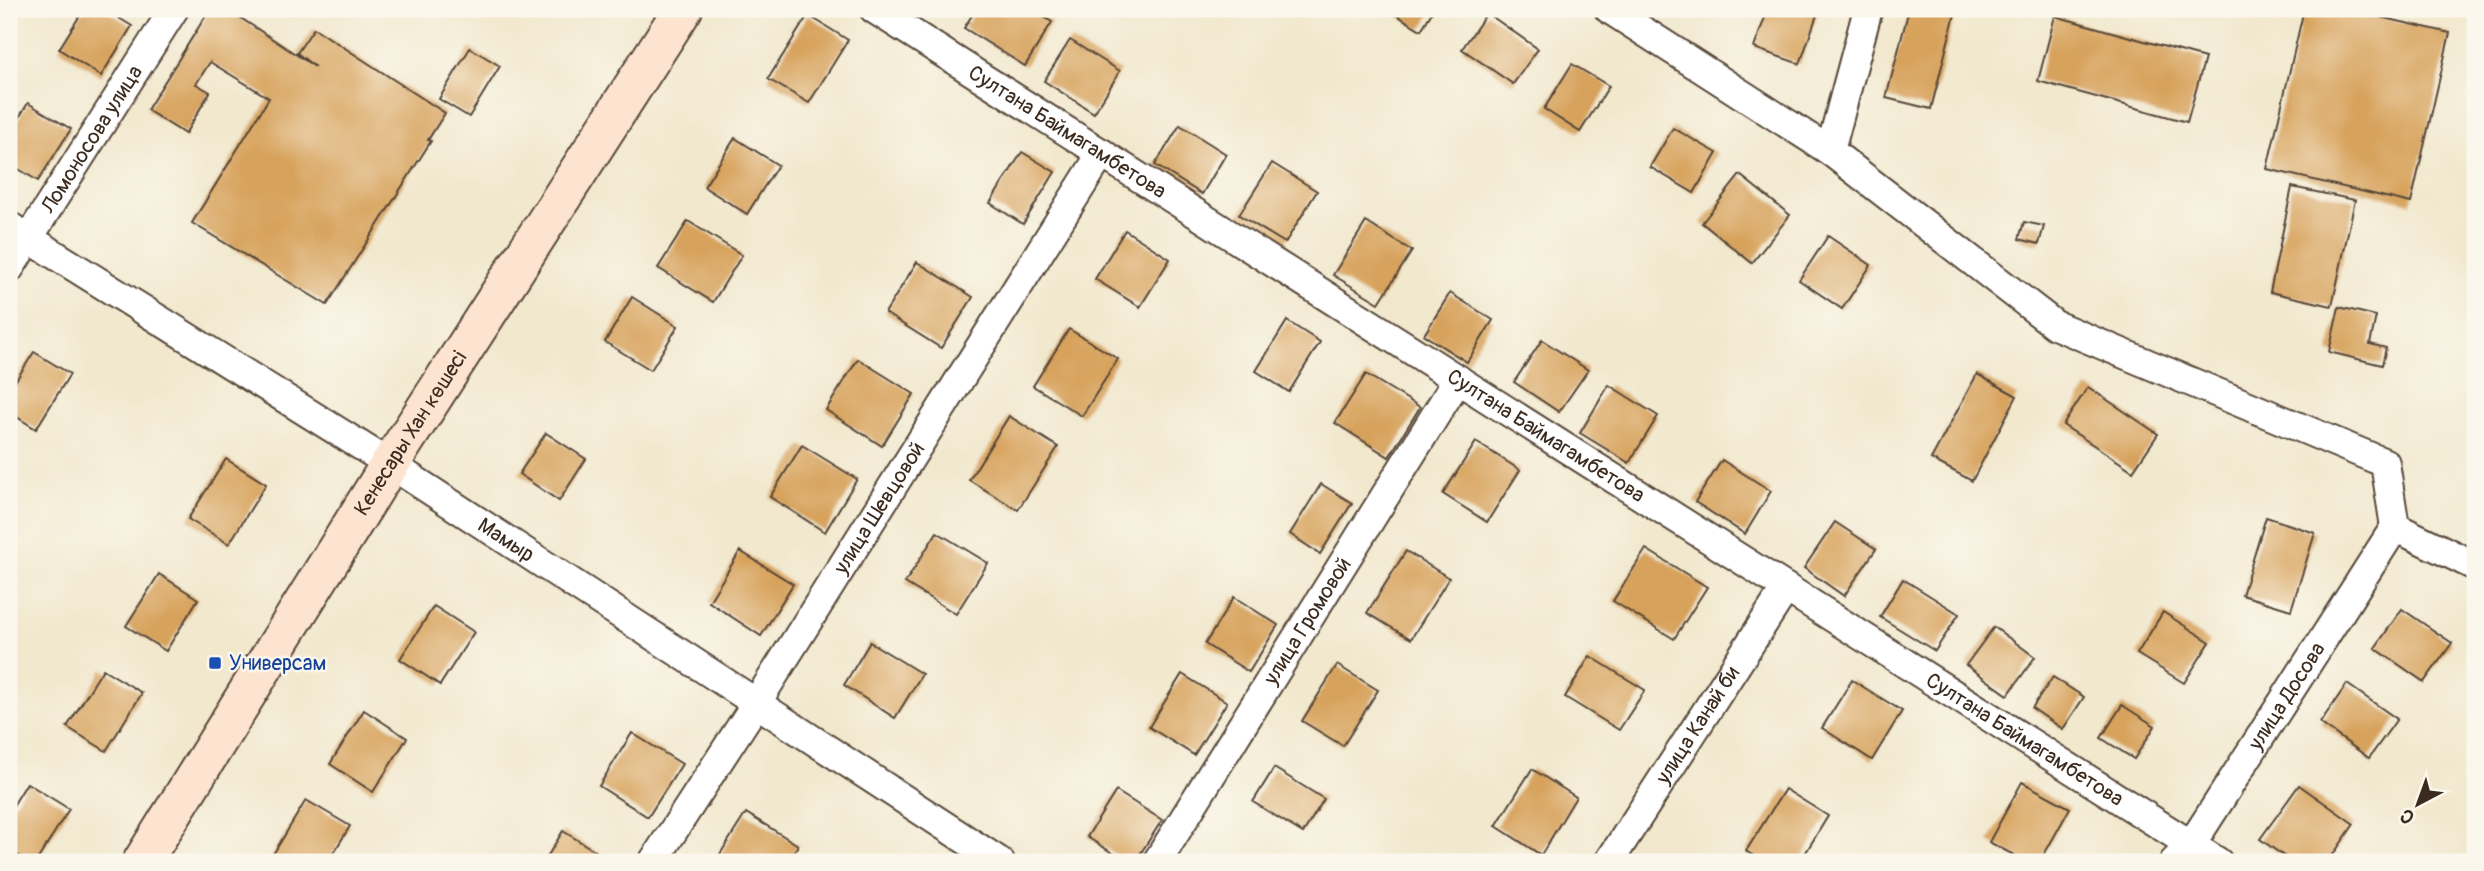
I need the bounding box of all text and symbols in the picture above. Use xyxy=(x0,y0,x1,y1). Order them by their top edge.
street label: Султана Баймагамбетова xyxy=(963,59,1171,205)
street label: Ломоносова улица xyxy=(34,60,148,219)
street label: Кенесары Хан көшесі xyxy=(348,345,473,520)
street label: Султана Баймагамбетова xyxy=(1442,363,1650,508)
street label: улица Шевцовой xyxy=(827,437,931,580)
street label: Мамыр xyxy=(473,512,540,568)
street label: улица Громовой xyxy=(1257,552,1357,690)
street label: улица Досова xyxy=(2241,637,2331,756)
place label: Универсам xyxy=(229,650,326,677)
marker: Универсам xyxy=(207,655,223,671)
street label: улица Канай би xyxy=(1649,661,1745,790)
street label: Султана Баймагамбетова xyxy=(1921,667,2129,812)
north arrow xyxy=(2382,770,2452,840)
text: С xyxy=(2395,803,2420,829)

